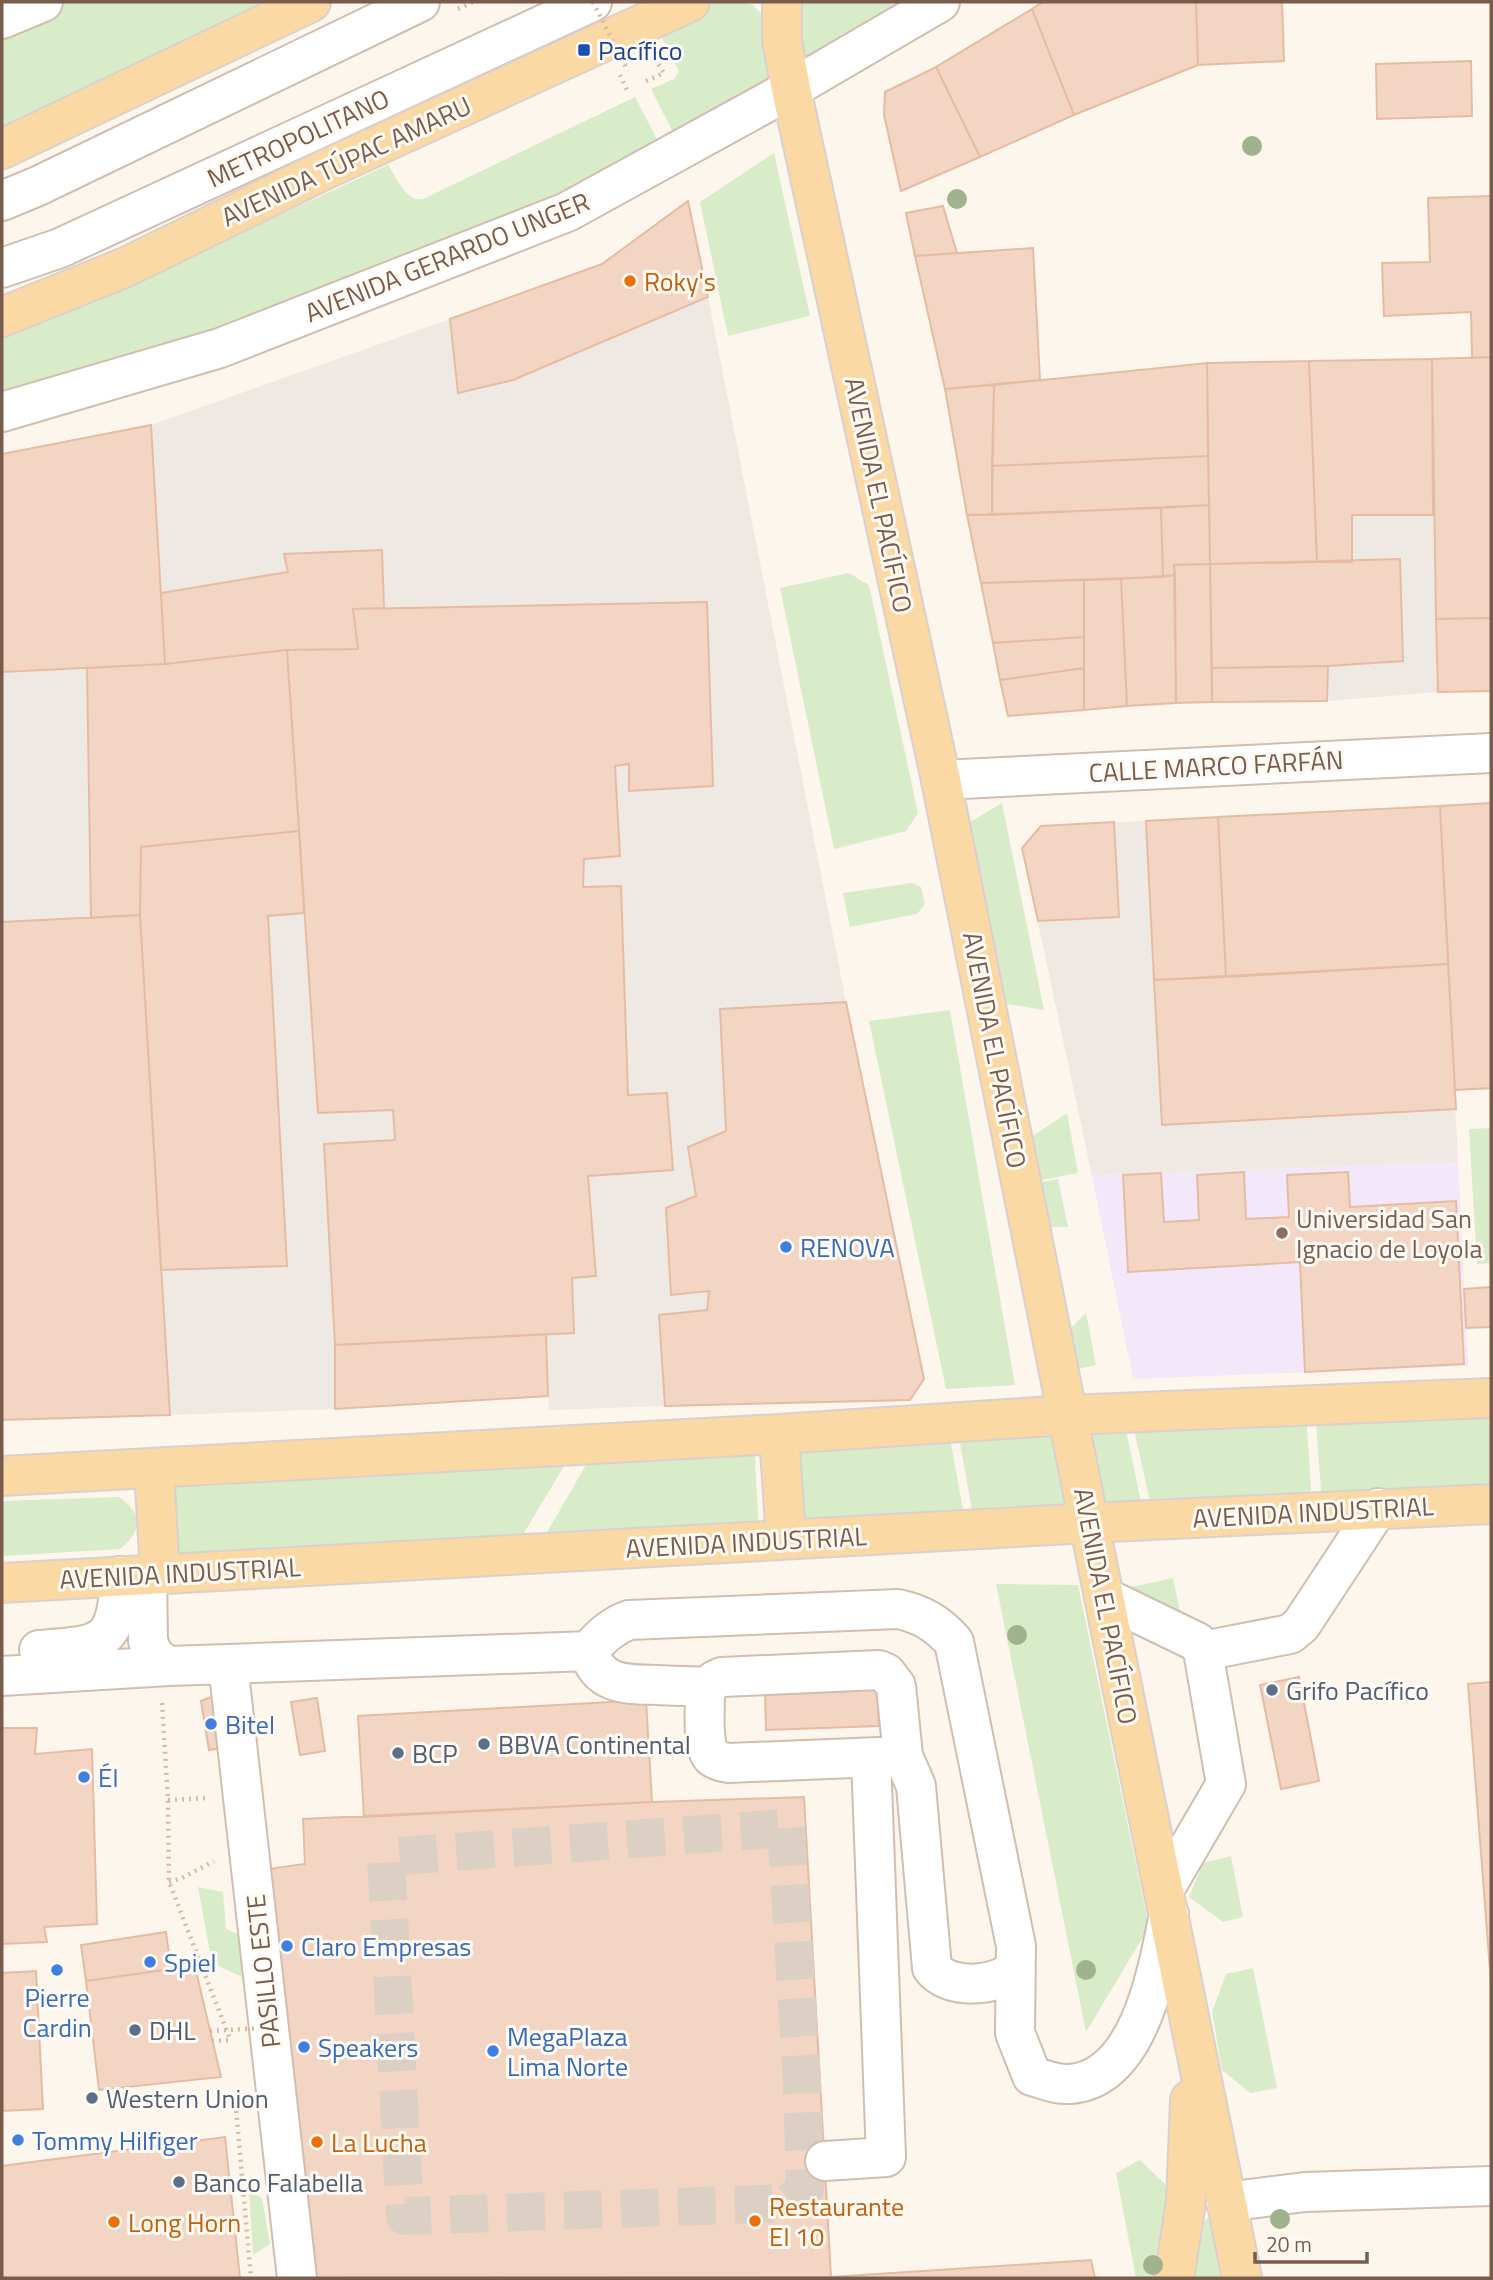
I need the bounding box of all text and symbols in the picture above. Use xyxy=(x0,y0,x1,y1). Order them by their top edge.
place label: Pacífico xyxy=(598,31,683,70)
marker: Pacífico xyxy=(576,42,592,58)
street label: METROPOLITANO xyxy=(200,79,396,197)
street label: AVENIDA TÚPAC AMARU xyxy=(215,86,477,236)
street label: AVENIDA GERARDO UNGER xyxy=(299,182,595,332)
place label: Roky's xyxy=(644,262,716,301)
marker: Roky's xyxy=(622,273,638,289)
street label: AVENIDA EL PACÍFICO xyxy=(835,374,923,616)
street label: CALLE MARCO FARFÁN xyxy=(1088,740,1344,792)
street label: AVENIDA EL PACÍFICO xyxy=(953,929,1037,1171)
place label: Universidad San Ignacio de Loyola xyxy=(1296,1199,1482,1268)
marker: Universidad San Ignacio de Loyola xyxy=(1274,1225,1290,1241)
place label: RENOVA xyxy=(800,1228,895,1267)
marker: RENOVA xyxy=(778,1239,794,1255)
street label: AVENIDA EL PACÍFICO xyxy=(1064,1485,1148,1727)
street label: AVENIDA INDUSTRIAL xyxy=(1191,1486,1435,1538)
street label: AVENIDA INDUSTRIAL xyxy=(624,1516,868,1568)
street label: AVENIDA INDUSTRIAL xyxy=(58,1547,302,1599)
place label: Grifo Pacífico xyxy=(1286,1671,1429,1710)
marker: Grifo Pacífico xyxy=(1264,1682,1280,1698)
place label: Bitel xyxy=(225,1705,275,1744)
marker: Bitel xyxy=(203,1716,219,1732)
place label: BBVA Continental xyxy=(498,1725,691,1764)
place label: BCP xyxy=(412,1734,458,1773)
marker: BBVA Continental xyxy=(476,1736,492,1752)
marker: BCP xyxy=(390,1745,406,1761)
place label: Él xyxy=(98,1758,118,1797)
marker: Él xyxy=(76,1769,92,1785)
street label: PASILLO ESTE xyxy=(236,1892,290,2050)
place label: Claro Empresas xyxy=(301,1927,471,1966)
marker: Claro Empresas xyxy=(279,1938,295,1954)
place label: Spiel xyxy=(164,1943,217,1982)
marker: Spiel xyxy=(142,1954,158,1970)
marker: Pierre Cardin xyxy=(49,1962,65,1978)
place label: Pierre Cardin xyxy=(22,1978,92,2047)
place label: DHL xyxy=(149,2011,196,2050)
place label: MegaPlaza Lima Norte xyxy=(507,2017,628,2086)
marker: DHL xyxy=(127,2022,143,2038)
place label: Speakers xyxy=(318,2028,418,2067)
marker: Speakers xyxy=(296,2039,312,2055)
marker: MegaPlaza Lima Norte xyxy=(485,2043,501,2059)
place label: Western Union xyxy=(106,2079,269,2118)
marker: Western Union xyxy=(84,2090,100,2106)
place label: Tommy Hilfiger xyxy=(32,2121,198,2160)
place label: La Lucha xyxy=(331,2123,427,2162)
marker: Tommy Hilfiger xyxy=(10,2132,26,2148)
marker: La Lucha xyxy=(309,2134,325,2150)
place label: Banco Falabella xyxy=(193,2163,363,2202)
marker: Banco Falabella xyxy=(171,2174,187,2190)
place label: Restaurante El 10 xyxy=(769,2187,904,2256)
place label: Long Horn xyxy=(128,2203,241,2242)
marker: Restaurante El 10 xyxy=(747,2213,763,2229)
marker: Long Horn xyxy=(106,2214,122,2230)
scale bar xyxy=(1255,2220,1367,2264)
text: 20 m xyxy=(1266,2228,1312,2260)

